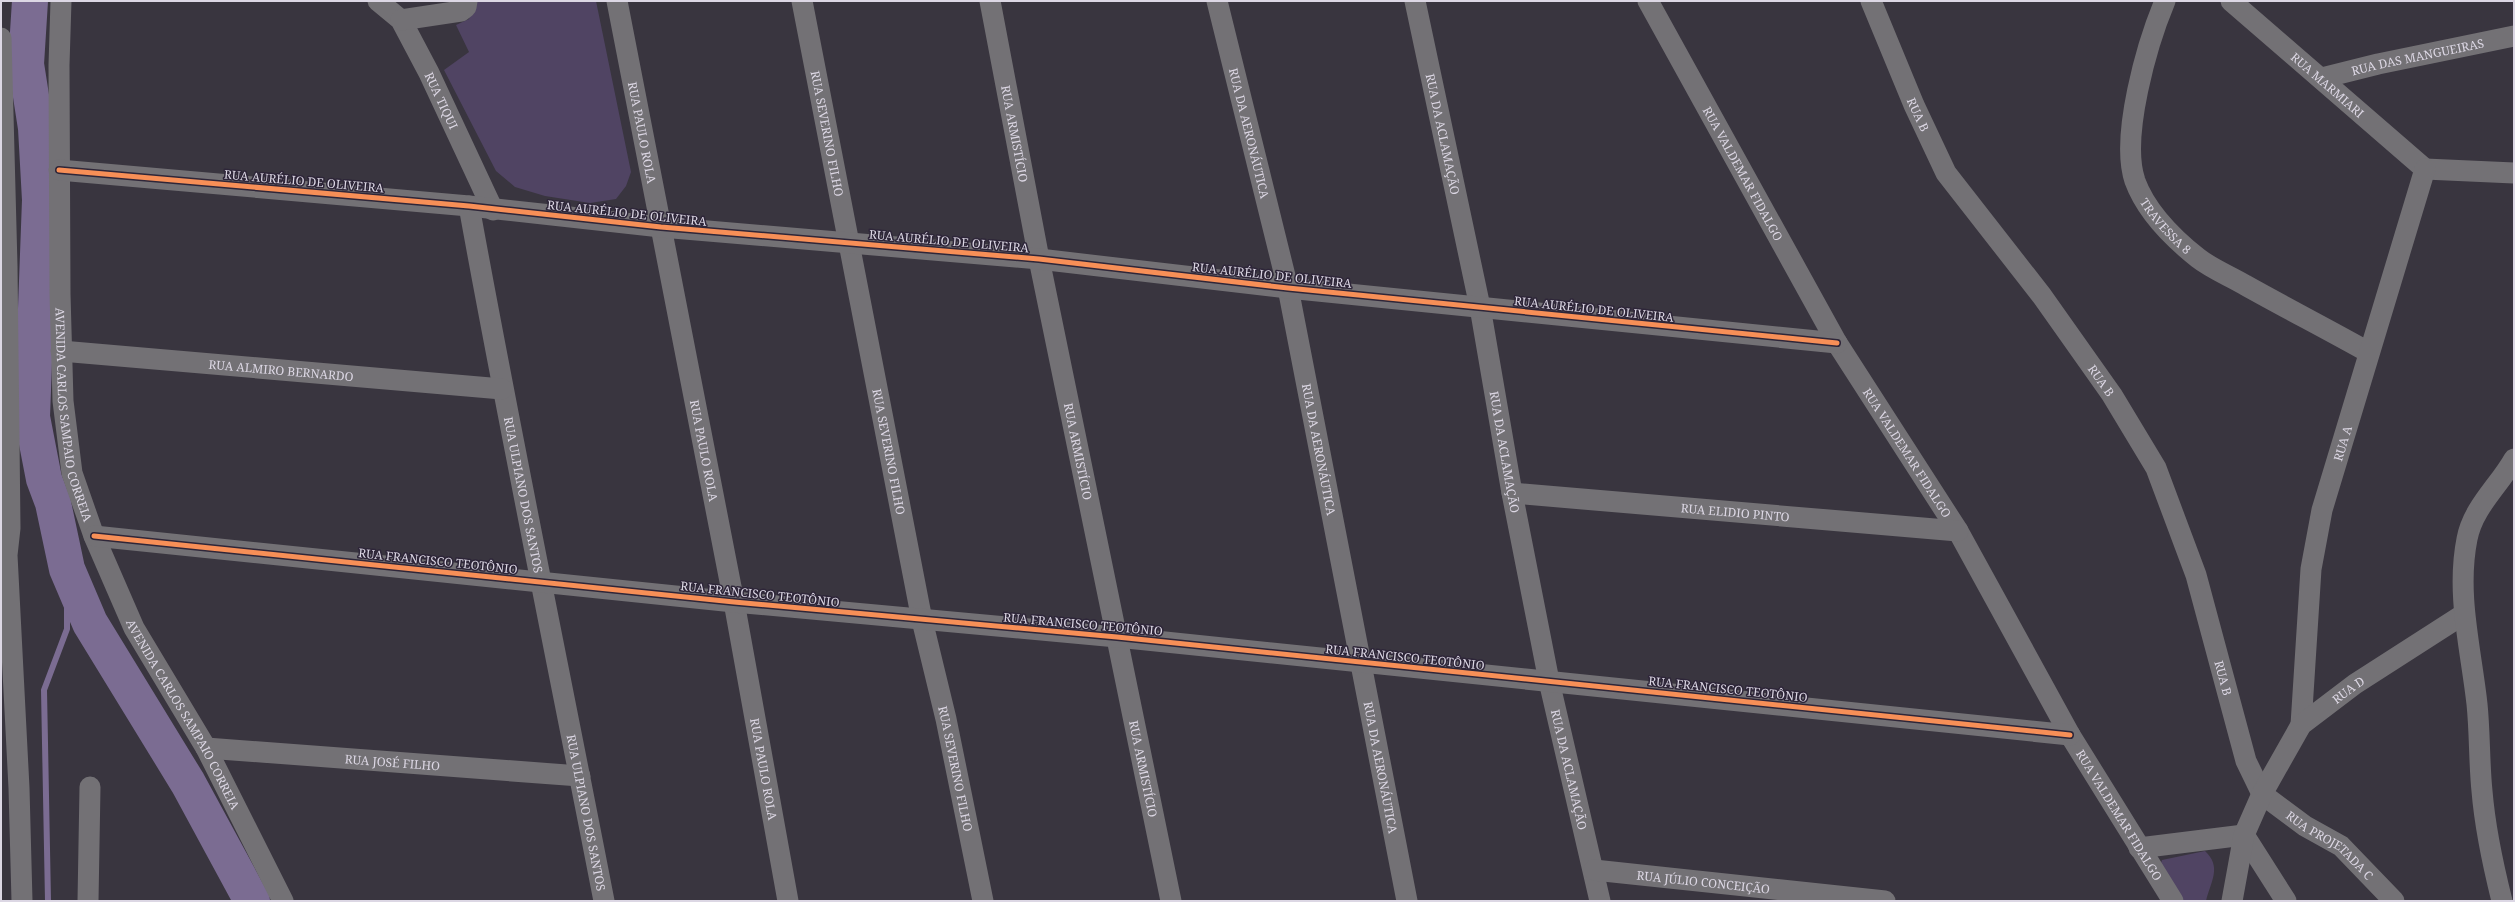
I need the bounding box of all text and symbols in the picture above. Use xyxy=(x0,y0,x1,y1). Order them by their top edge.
street label: RUA DAS MANGUEIRAS xyxy=(2349,34,2485,79)
street label: RUA MARMIARI xyxy=(2288,48,2368,121)
street label: RUA DA AERONÁUTICA xyxy=(1225,66,1274,201)
street label: RUA TIQUI xyxy=(421,69,462,132)
street label: RUA SEVERINO FILHO xyxy=(807,69,848,198)
street label: RUA DA ACLAMAÇÃO xyxy=(1422,72,1464,196)
street label: RUA PAULO ROLA xyxy=(624,80,661,185)
street label: RUA ARMISTÍCIO xyxy=(998,84,1033,184)
street label: RUA B xyxy=(1903,95,1934,134)
street label: RUA VALDEMAR FIDALGO xyxy=(1699,103,1787,244)
street label: RUA AURÉLIO DE OLIVEIRA xyxy=(223,166,385,196)
street label: TRAVESSA 8 xyxy=(2136,195,2195,258)
street label: RUA AURÉLIO DE OLIVEIRA xyxy=(546,196,708,230)
street label: RUA AURÉLIO DE OLIVEIRA xyxy=(868,226,1030,256)
street label: RUA AURÉLIO DE OLIVEIRA xyxy=(1191,258,1353,292)
street label: RUA AURÉLIO DE OLIVEIRA xyxy=(1513,292,1675,326)
street label: AVENIDA CARLOS SAMPAIO CORREIA xyxy=(52,307,97,524)
street label: RUA ALMIRO BERNARDO xyxy=(208,355,354,385)
street label: RUA B xyxy=(2084,361,2119,400)
street label: RUA DA AERONÁUTICA xyxy=(1298,382,1341,517)
street label: RUA VALDEMAR FIDALGO xyxy=(1859,384,1956,521)
street label: RUA SEVERINO FILHO xyxy=(869,387,910,516)
street label: RUA DA ACLAMAÇÃO xyxy=(1486,390,1524,514)
street label: RUA PAULO ROLA xyxy=(686,398,723,503)
street label: RUA ARMISTÍCIO xyxy=(1060,401,1097,501)
street label: RUA ULPIANO DOS SANTOS xyxy=(500,415,548,574)
street label: RUA A xyxy=(2329,423,2356,463)
street label: RUA ELIDIO PINTO xyxy=(1680,499,1790,525)
street label: RUA FRANCISCO TEOTÔNIO xyxy=(358,544,519,578)
street label: RUA FRANCISCO TEOTÔNIO xyxy=(680,577,841,611)
street label: RUA FRANCISCO TEOTÔNIO xyxy=(1003,609,1164,639)
street label: AVENIDA CARLOS SAMPAIO CORREIA xyxy=(123,616,244,813)
street label: RUA FRANCISCO TEOTÔNIO xyxy=(1325,640,1486,674)
street label: RUA B xyxy=(2211,659,2237,697)
street label: RUA FRANCISCO TEOTÔNIO xyxy=(1648,672,1809,706)
street label: RUA D xyxy=(2328,672,2368,707)
street label: RUA DA AERONÁUTICA xyxy=(1360,700,1402,835)
street label: RUA SEVERINO FILHO xyxy=(935,704,977,833)
street label: RUA DA ACLAMAÇÃO xyxy=(1547,707,1592,832)
street label: RUA PAULO ROLA xyxy=(747,717,782,822)
street label: RUA ARMISTÍCIO xyxy=(1126,719,1162,819)
street label: RUA ULPIANO DOS SANTOS xyxy=(563,733,610,892)
street label: RUA VALDEMAR FIDALGO xyxy=(2072,746,2167,884)
street label: RUA JOSÉ FILHO xyxy=(344,750,441,774)
street label: RUA PROJETADA C xyxy=(2283,806,2377,883)
street label: RUA JÚLIO CONCEIÇÃO xyxy=(1636,866,1771,897)

